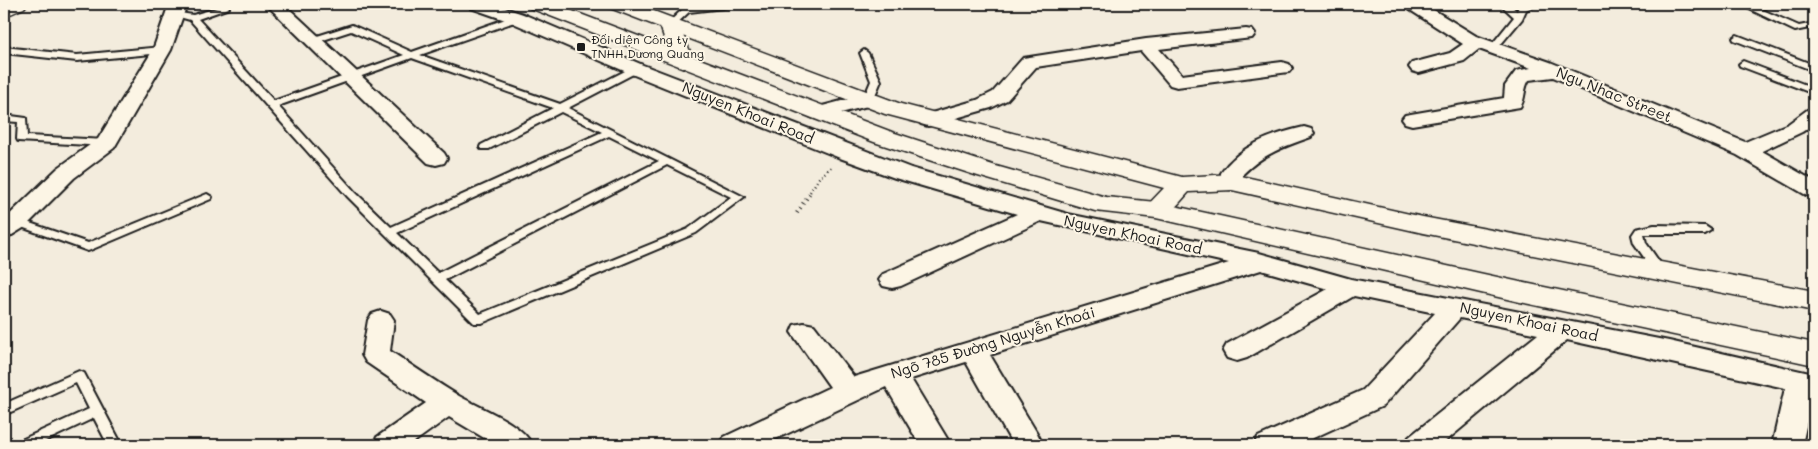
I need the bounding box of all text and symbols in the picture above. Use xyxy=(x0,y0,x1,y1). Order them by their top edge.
place label: Đối diện Công ty TNHH Dương Quang xyxy=(591,31,704,61)
marker: Đối diện Công ty TNHH Dương Quang xyxy=(575,41,587,53)
street label: Ngu Nhac Street xyxy=(1554,62,1675,126)
street label: Nguyen Khoai Road xyxy=(679,76,817,148)
street label: Nguyen Khoai Road xyxy=(1062,210,1204,258)
street label: Nguyen Khoai Road xyxy=(1458,297,1600,345)
street label: Ngõ 785 Đường Nguyễn Khoái xyxy=(888,301,1097,383)

